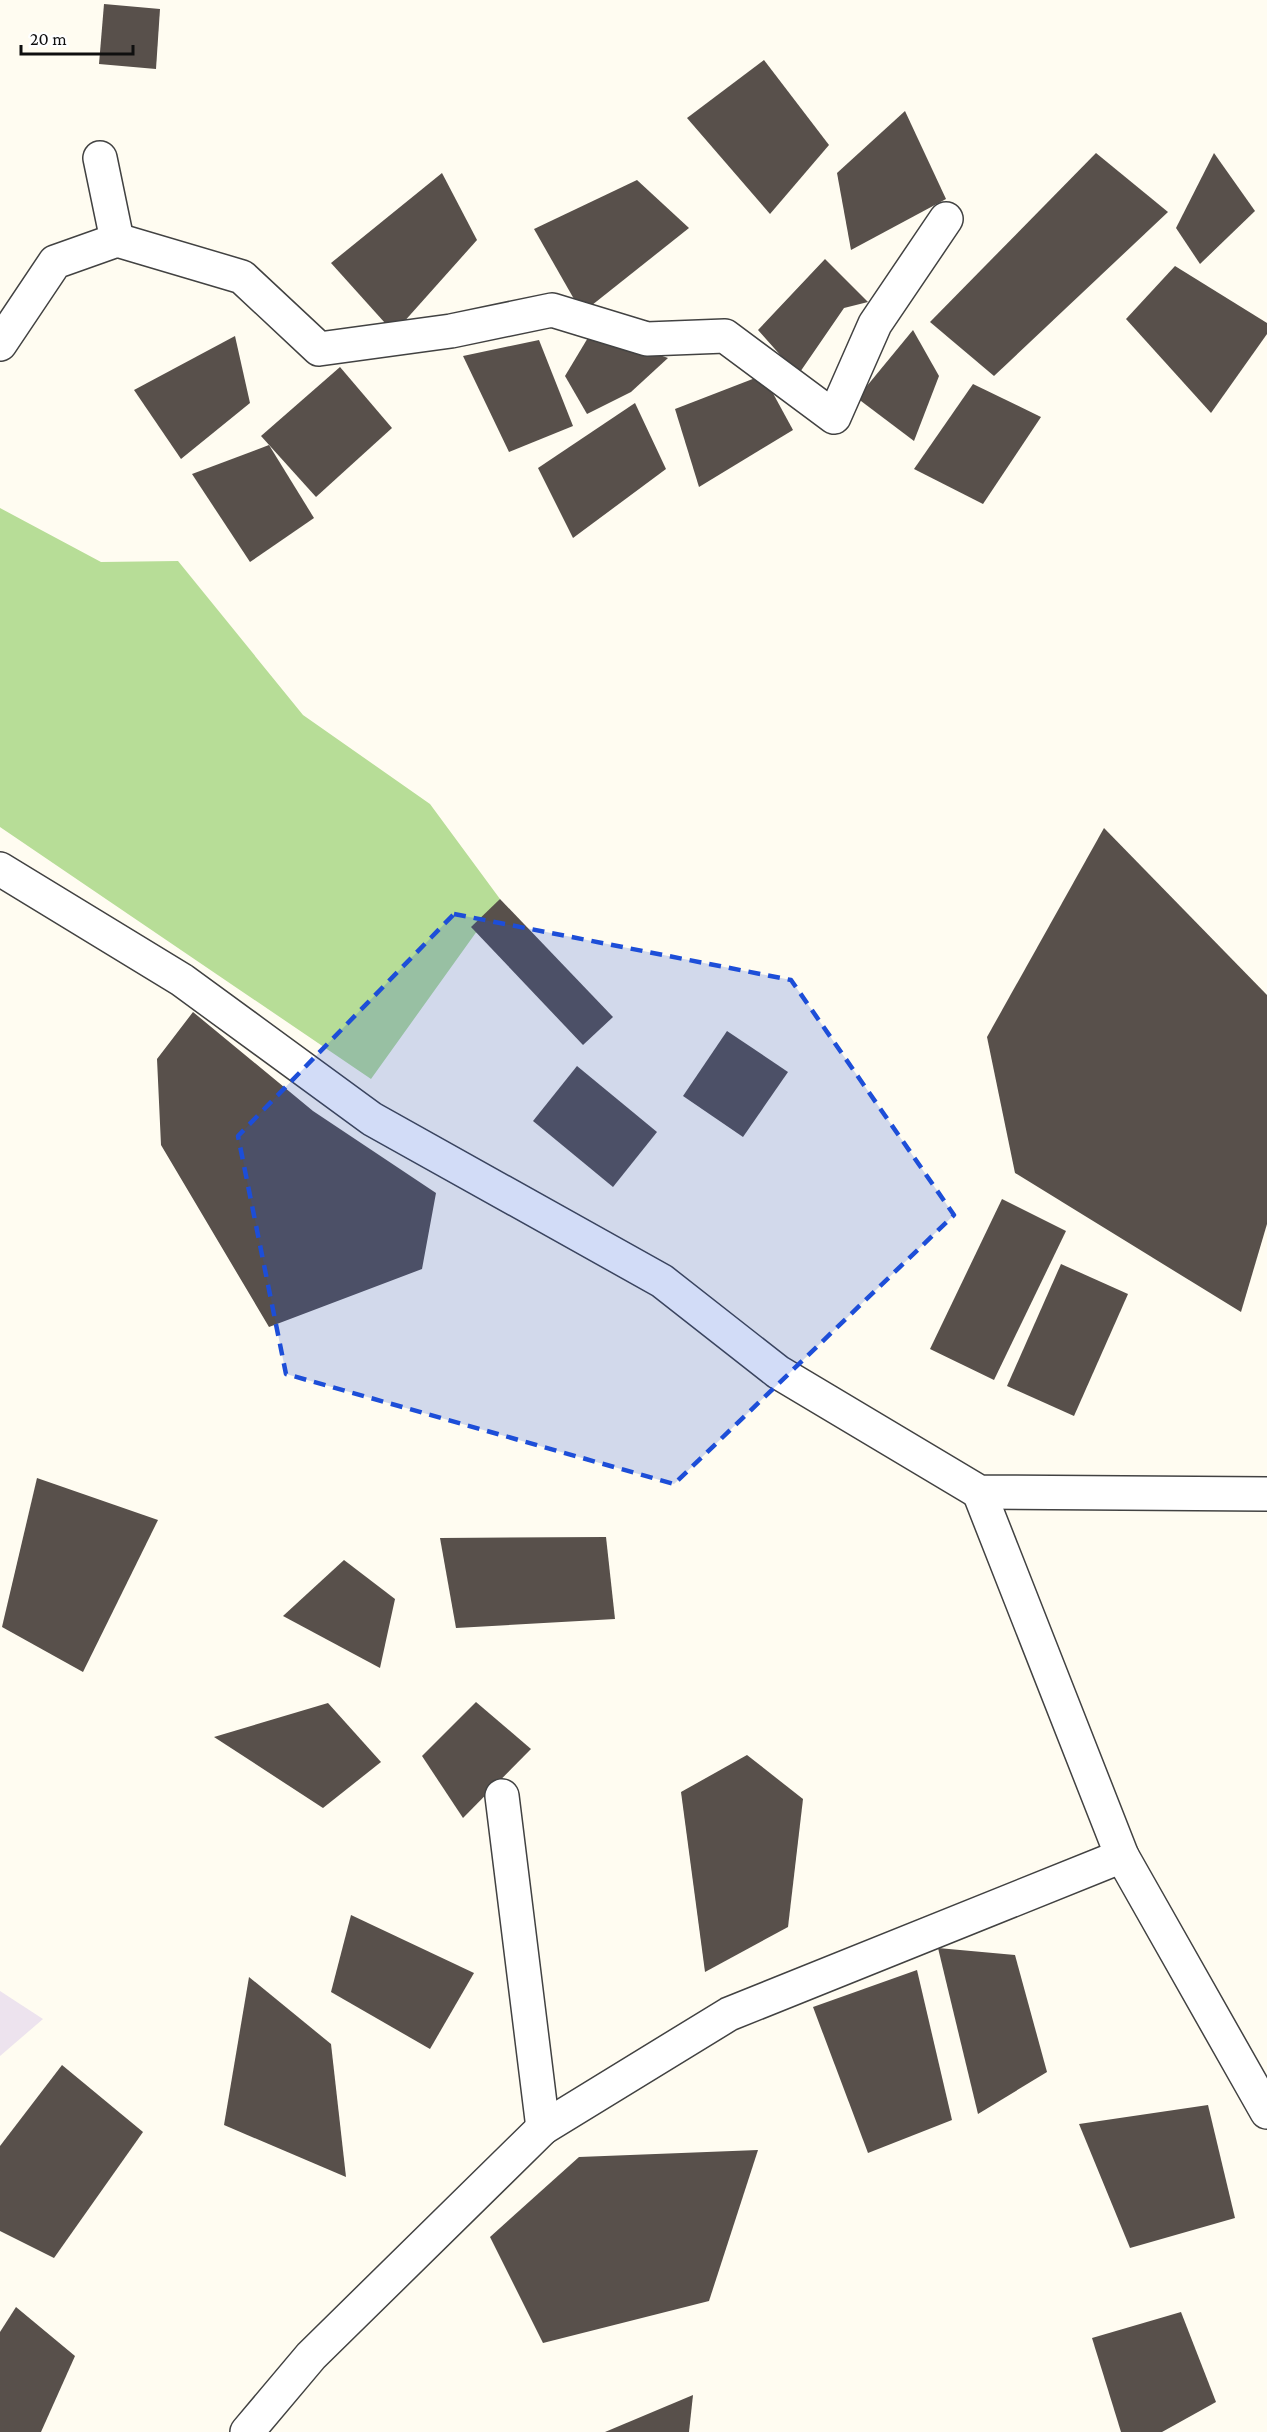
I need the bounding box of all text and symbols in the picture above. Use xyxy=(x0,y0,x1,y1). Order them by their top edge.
scale bar xyxy=(21,18,134,56)
text: 20 m xyxy=(30,29,67,49)

